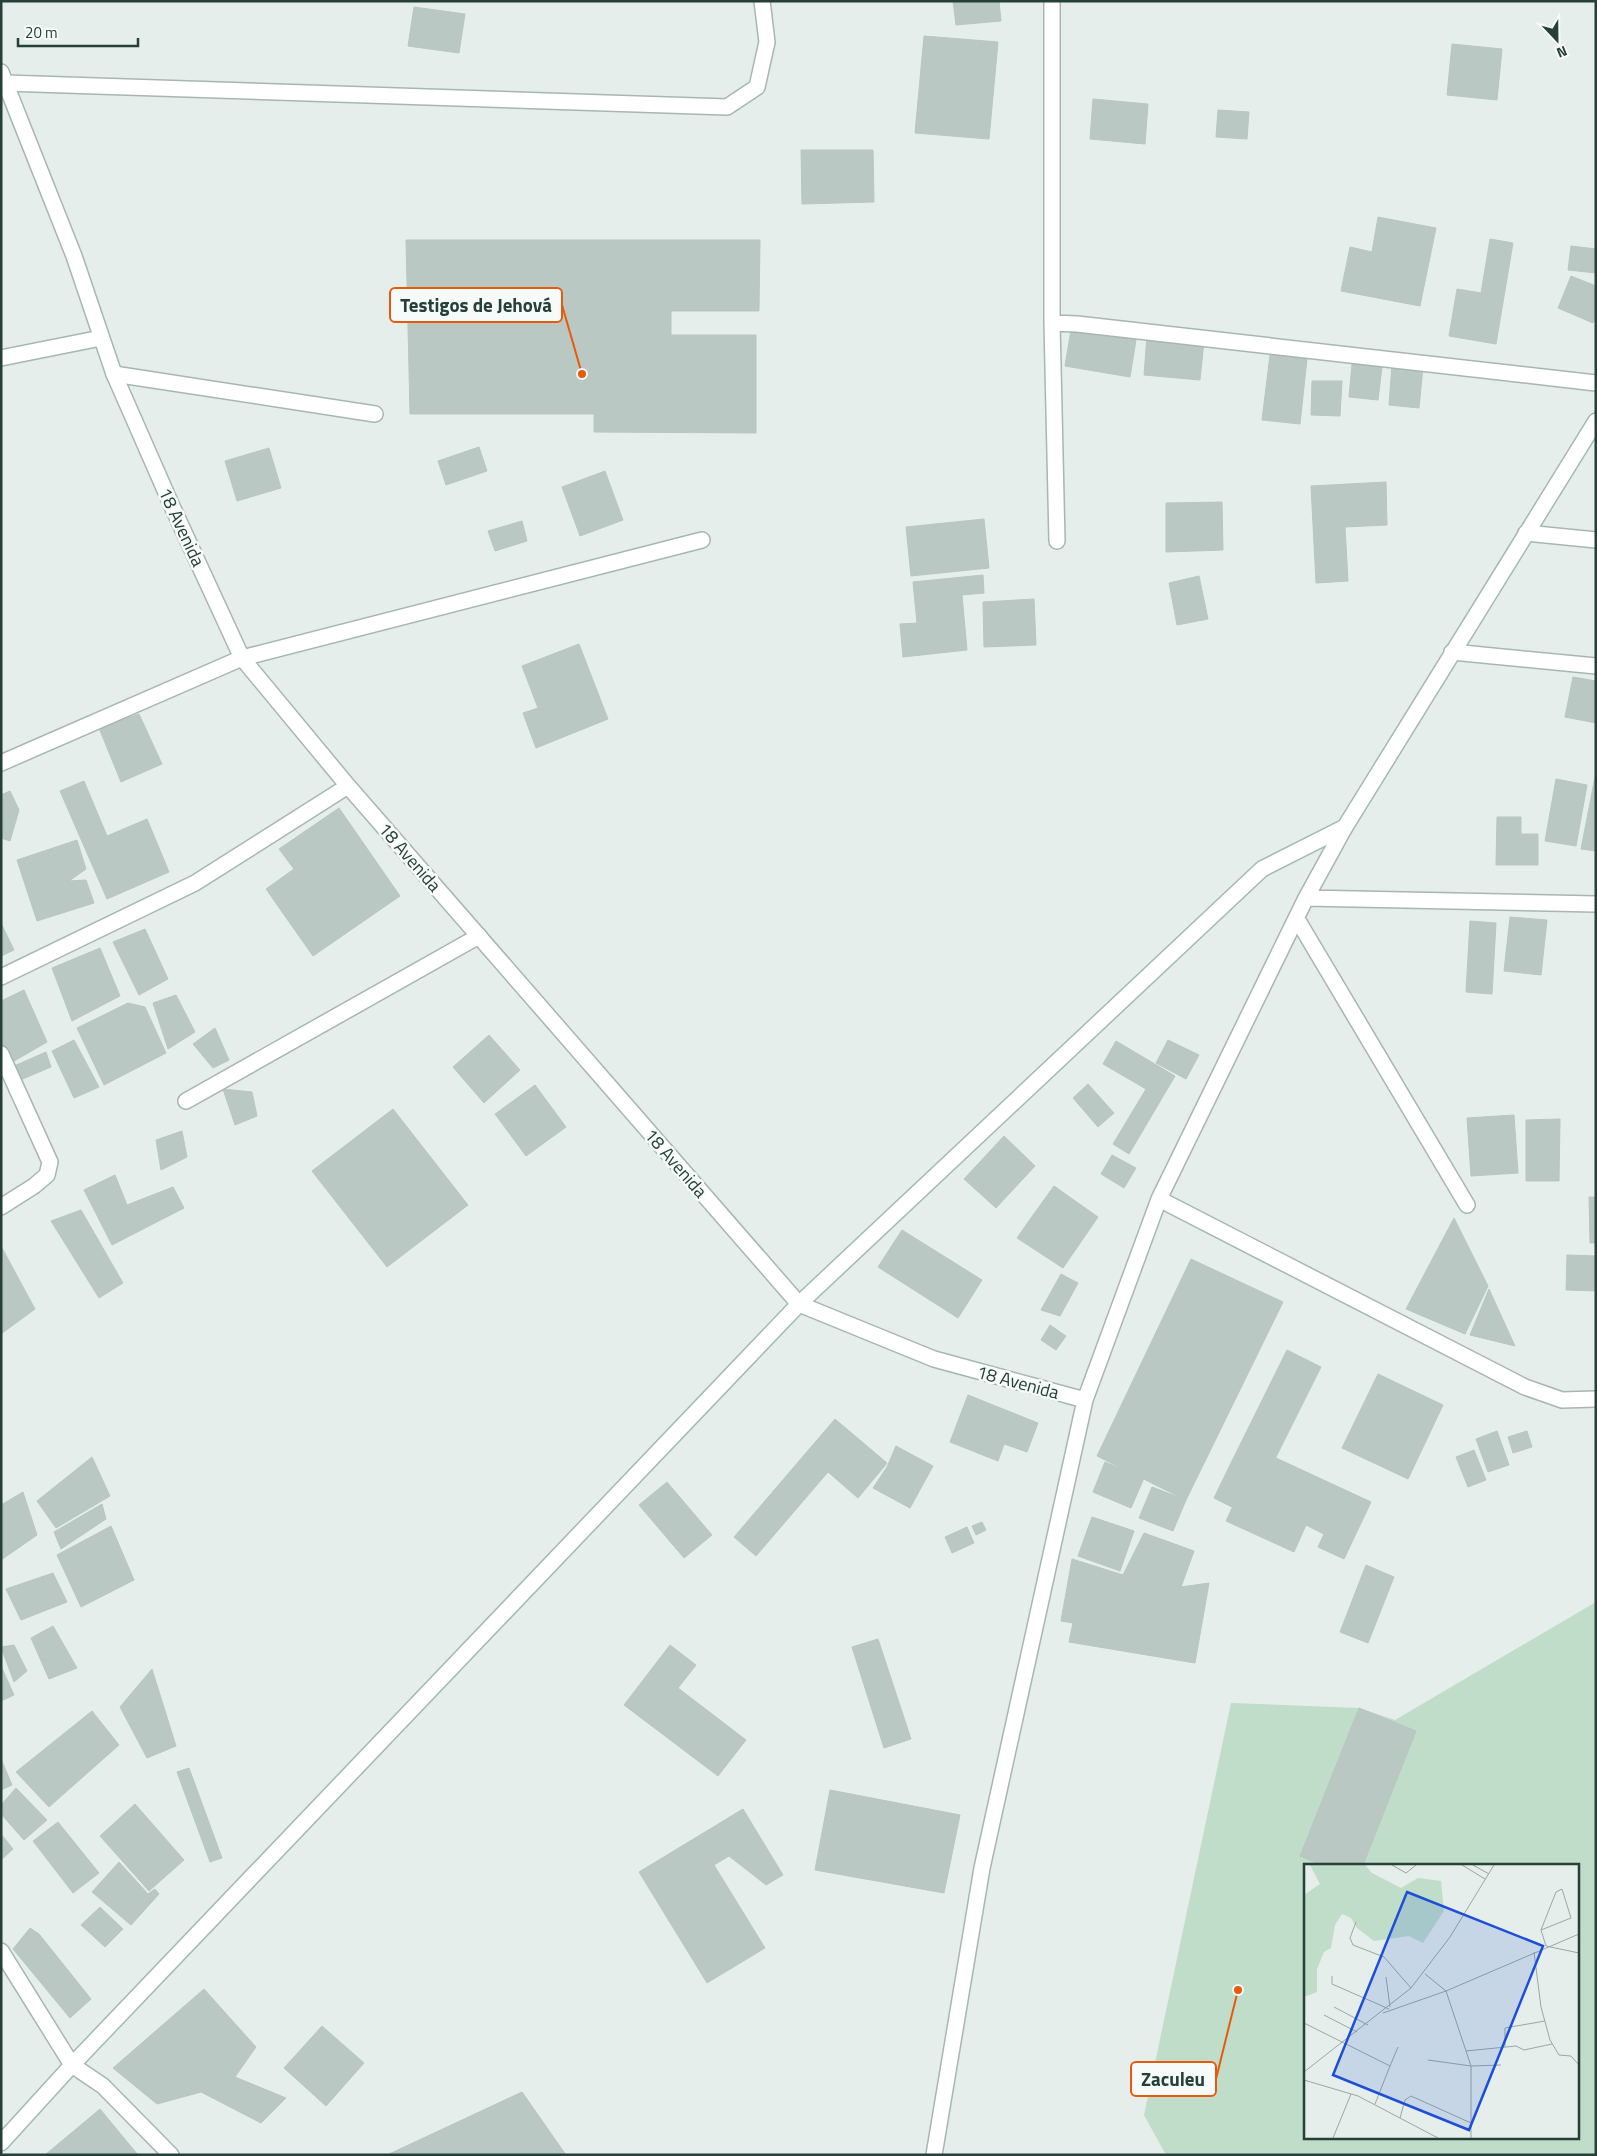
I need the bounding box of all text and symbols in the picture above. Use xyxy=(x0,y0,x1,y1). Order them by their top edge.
scale bar xyxy=(18,15,138,47)
north arrow xyxy=(1532,15,1582,65)
text: 20 m xyxy=(25,21,58,44)
text: N xyxy=(1554,41,1570,64)
callout: Testigos de Jehová xyxy=(390,288,562,322)
text: Testigos de Jehová xyxy=(400,290,552,319)
street label: 18 Avenida xyxy=(152,483,212,571)
street label: 18 Avenida xyxy=(372,816,448,898)
street label: 18 Avenida xyxy=(638,1122,714,1204)
street label: 18 Avenida xyxy=(974,1358,1062,1406)
inset map xyxy=(1304,1864,1580,2138)
callout: Zaculeu xyxy=(1131,2062,1216,2096)
text: Zaculeu xyxy=(1141,2064,1205,2093)

